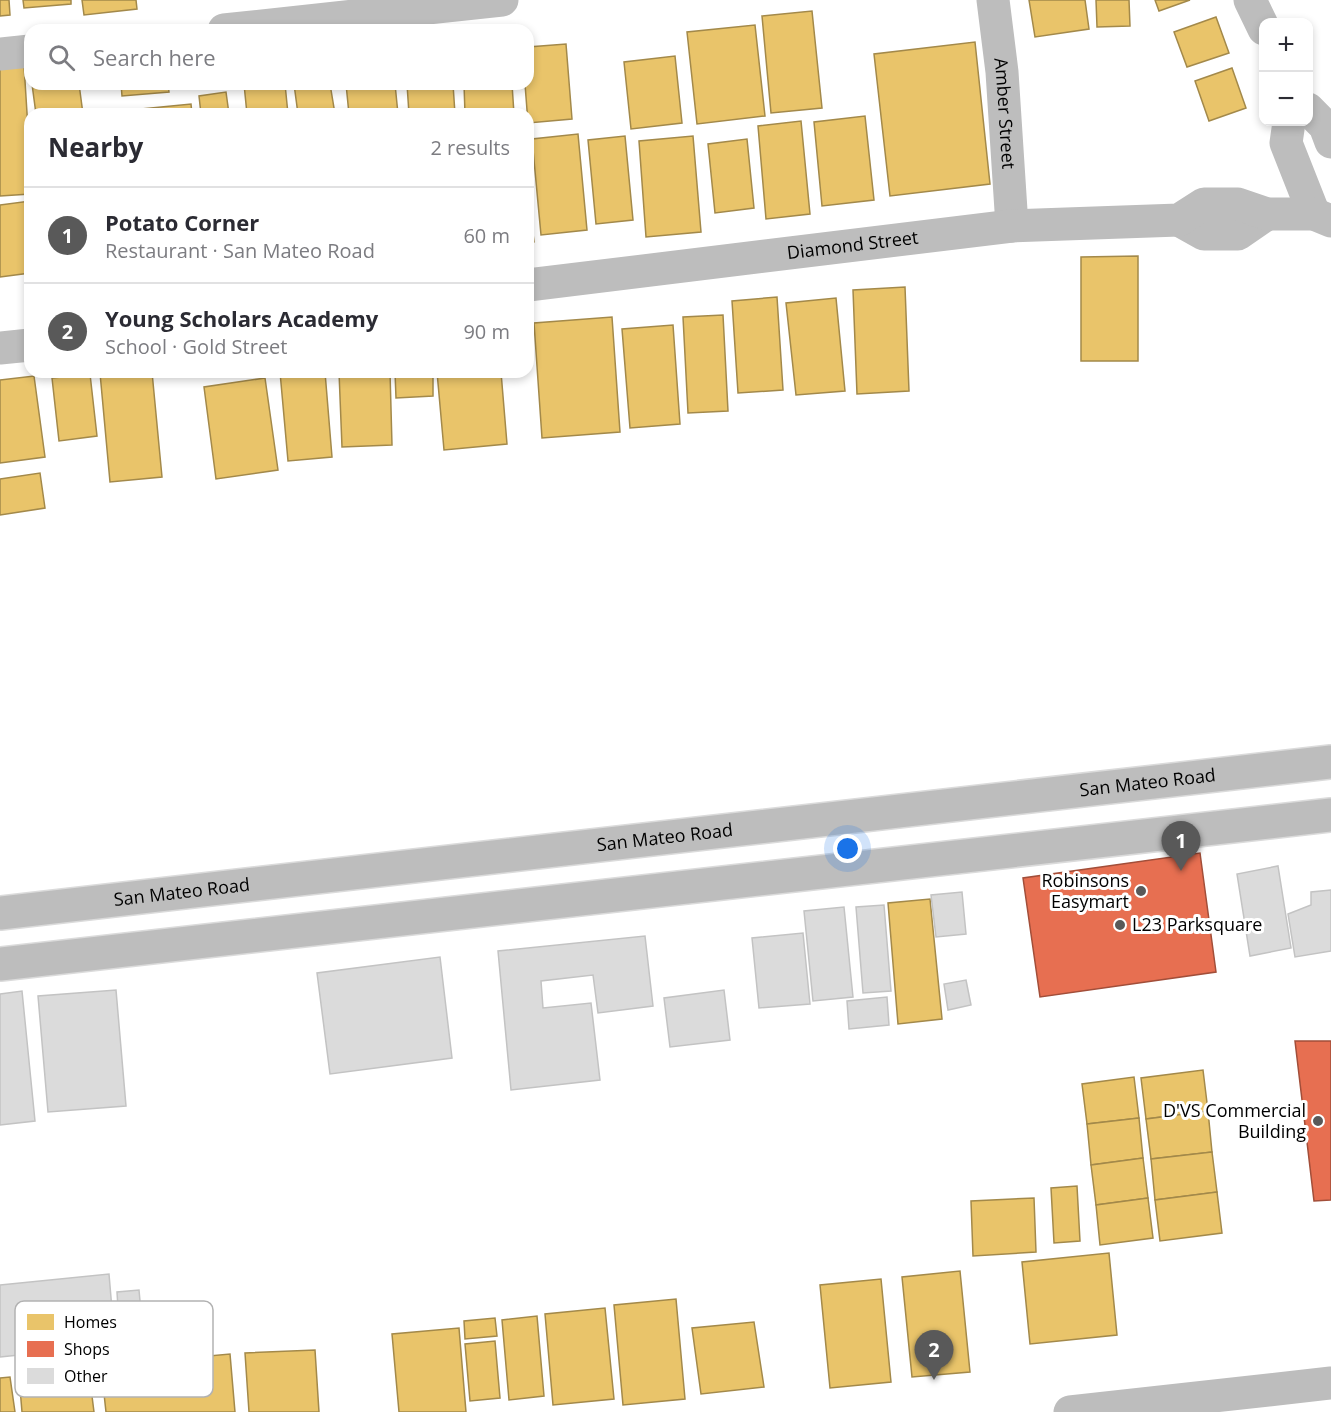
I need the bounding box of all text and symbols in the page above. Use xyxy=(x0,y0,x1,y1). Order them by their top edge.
map controls xyxy=(1259,18,1313,126)
button: + xyxy=(1259,18,1313,72)
search box xyxy=(24,24,534,90)
icon: search xyxy=(45,41,78,74)
text: Search here xyxy=(93,42,216,72)
street label: Amber Street xyxy=(989,56,1021,170)
button: − xyxy=(1259,72,1313,126)
text: Nearby xyxy=(48,129,143,165)
text: 2 results xyxy=(430,134,510,161)
text: Potato Corner xyxy=(105,207,259,237)
text: 1 xyxy=(62,222,73,249)
text: 60 m xyxy=(463,222,510,249)
street label: Diamond Street xyxy=(785,225,920,264)
text: Restaurant · San Mateo Road xyxy=(105,237,375,264)
text: Young Scholars Academy xyxy=(105,303,378,333)
text: 2 xyxy=(62,318,73,345)
text: 90 m xyxy=(463,318,510,345)
text: School · Gold Street xyxy=(105,333,287,360)
street label: San Mateo Road xyxy=(1078,762,1217,801)
street label: San Mateo Road xyxy=(595,817,734,856)
pin: 1 xyxy=(1162,822,1200,871)
your location xyxy=(833,834,862,863)
place label: Robinsons Easymart xyxy=(1041,868,1129,913)
street label: San Mateo Road xyxy=(112,872,251,911)
marker: Robinsons Easymart xyxy=(1134,884,1148,898)
place label: L23 Parksquare xyxy=(1132,912,1262,936)
marker: L23 Parksquare xyxy=(1113,918,1127,932)
place label: D'VS Commercial Building xyxy=(1163,1098,1306,1143)
marker: D'VS Commercial Building xyxy=(1311,1114,1325,1128)
legend xyxy=(15,1301,213,1397)
text: Homes xyxy=(64,1311,117,1333)
pin: 2 xyxy=(914,1330,954,1380)
text: Shops xyxy=(64,1338,110,1360)
text: Other xyxy=(64,1365,108,1387)

